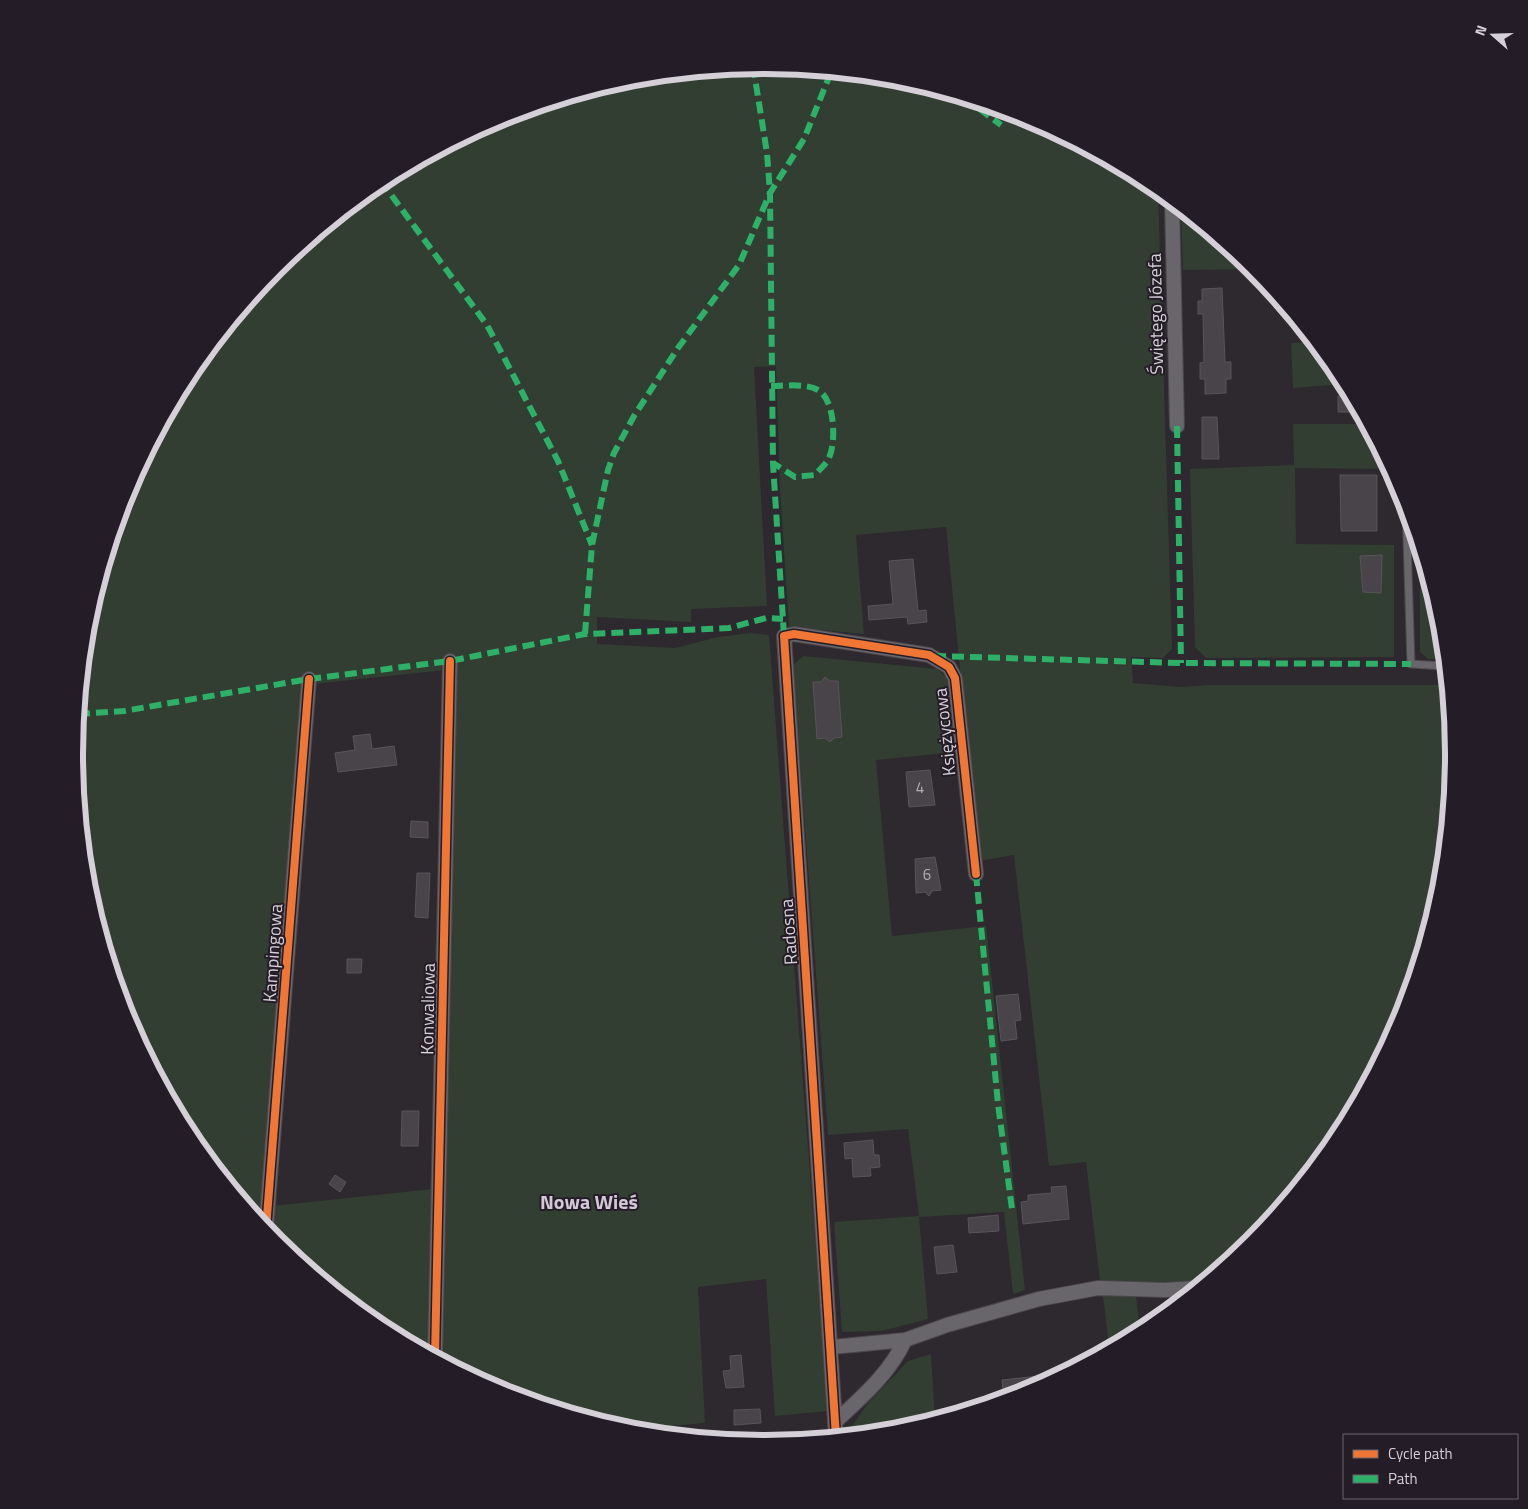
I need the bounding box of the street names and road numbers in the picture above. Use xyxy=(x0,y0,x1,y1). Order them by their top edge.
street label: Świętego Józefa xyxy=(1141,253,1170,375)
street label: Księżycowa xyxy=(926,687,963,777)
street label: Radosna xyxy=(773,898,804,966)
street label: Kampingowa xyxy=(256,903,289,1003)
street label: Konwaliowa xyxy=(413,963,442,1055)

